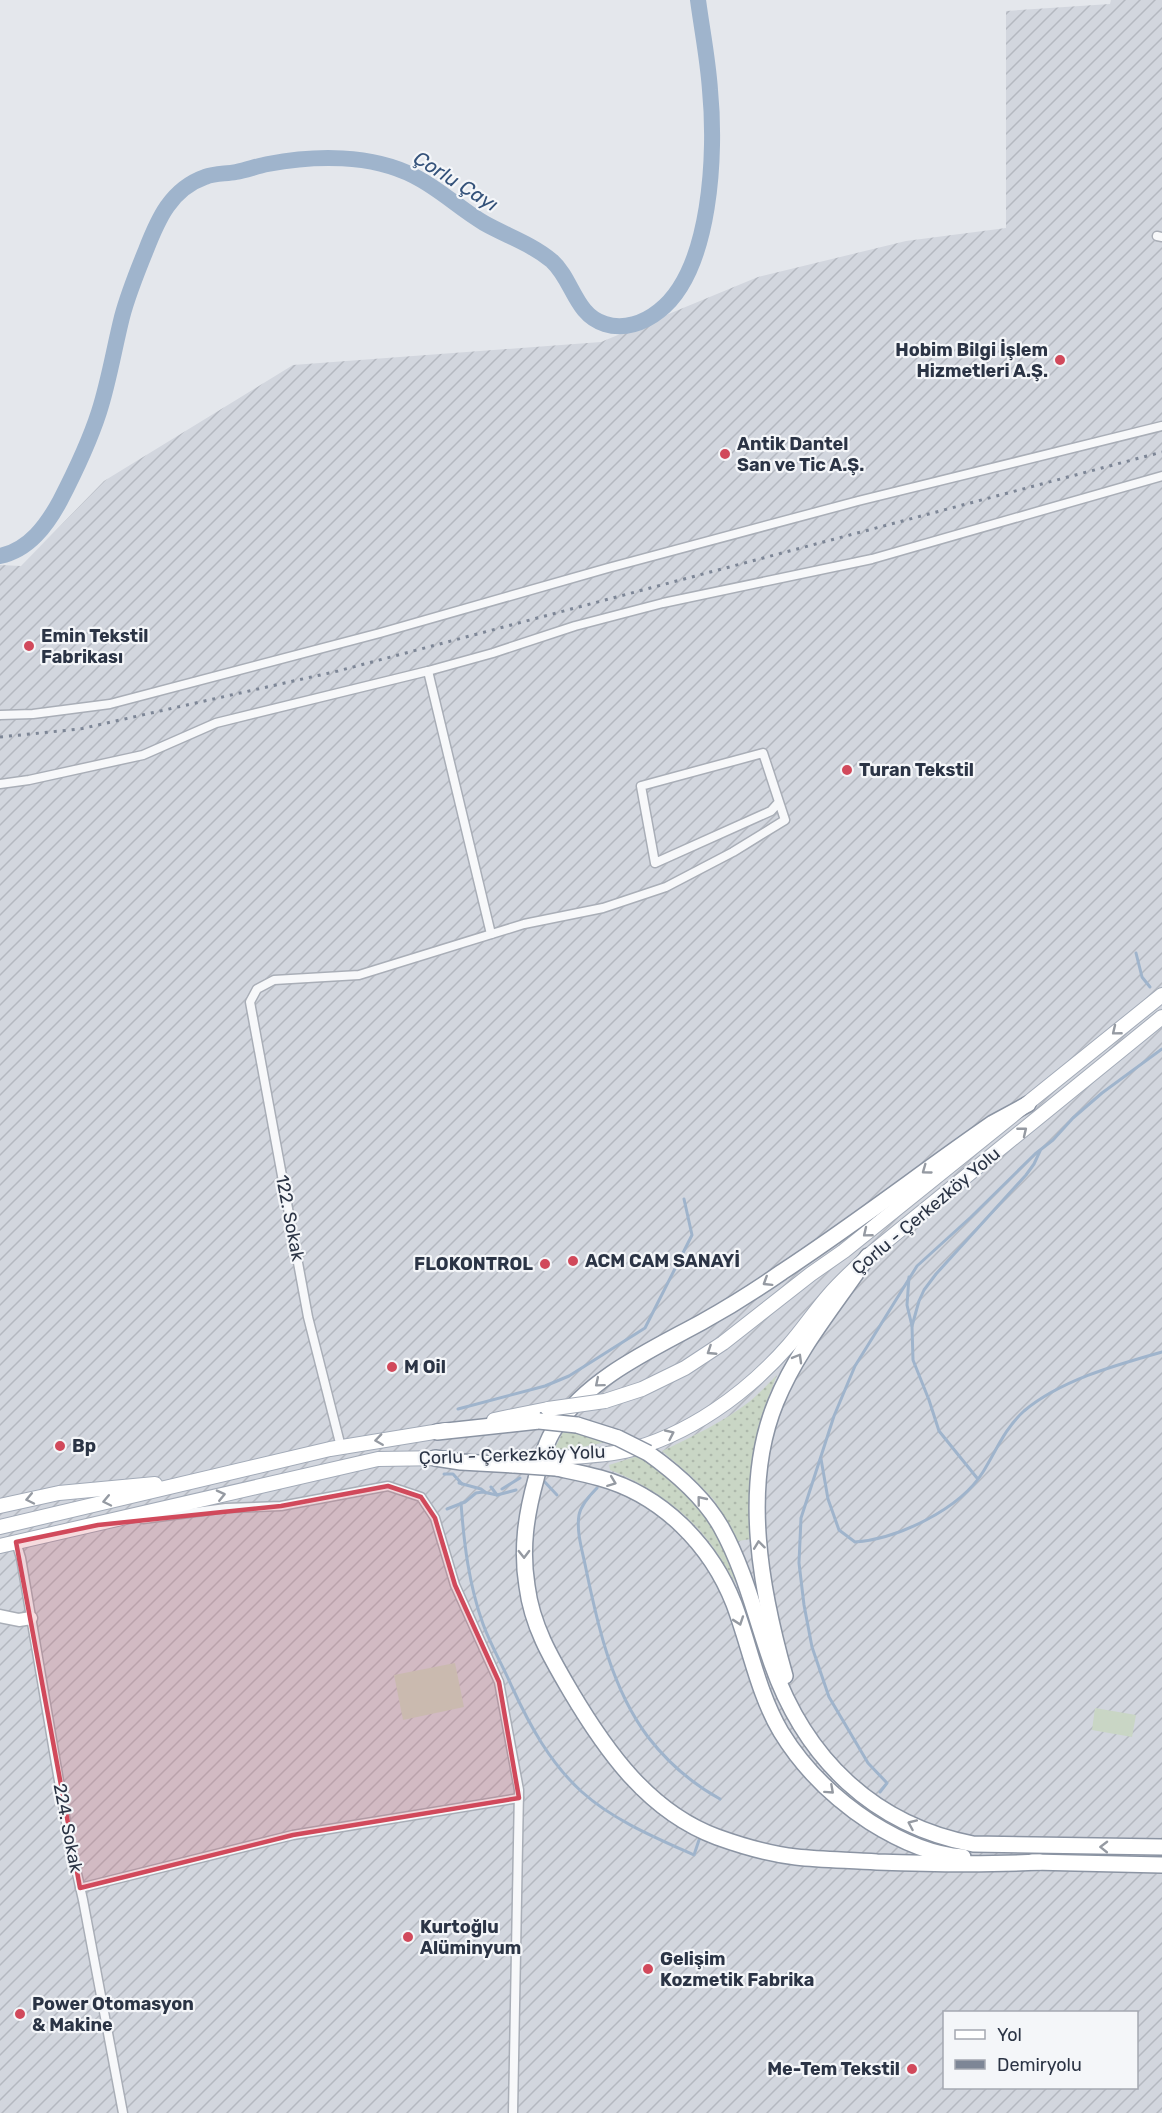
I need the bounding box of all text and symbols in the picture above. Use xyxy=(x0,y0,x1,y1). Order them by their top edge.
water label: Çorlu Çayı xyxy=(409,146,503,216)
place label: Hobim Bilgi İşlem Hizmetleri A.Ş. xyxy=(895,339,1048,382)
marker: Hobim Bilgi İşlem Hizmetleri A.Ş. xyxy=(1053,353,1067,367)
place label: Antik Dantel San ve Tic A.Ş. xyxy=(737,433,864,476)
marker: Antik Dantel San ve Tic A.Ş. xyxy=(718,447,732,461)
place label: Emin Tekstil Fabrikası xyxy=(41,625,149,668)
marker: Emin Tekstil Fabrikası xyxy=(22,639,36,653)
place label: Turan Tekstil xyxy=(859,759,974,781)
marker: Turan Tekstil xyxy=(840,763,854,777)
one-way arrow xyxy=(1112,1024,1123,1035)
one-way arrow xyxy=(1016,1127,1027,1138)
street label: Çorlu - Çerkezköy Yolu xyxy=(847,1143,1005,1279)
one-way arrow xyxy=(921,1163,932,1174)
street label: 122. Sokak xyxy=(271,1173,309,1264)
one-way arrow xyxy=(862,1226,873,1237)
place label: ACM CAM SANAYİ xyxy=(585,1250,740,1272)
place label: FLOKONTROL xyxy=(414,1253,533,1275)
marker: ACM CAM SANAYİ xyxy=(566,1254,580,1268)
marker: FLOKONTROL xyxy=(538,1257,552,1271)
one-way arrow xyxy=(762,1275,773,1286)
one-way arrow xyxy=(707,1344,718,1355)
one-way arrow xyxy=(791,1353,803,1364)
place label: M Oil xyxy=(404,1356,446,1378)
marker: M Oil xyxy=(385,1360,399,1374)
one-way arrow xyxy=(595,1375,606,1386)
one-way arrow xyxy=(664,1430,675,1442)
one-way arrow xyxy=(375,1433,384,1445)
place label: Bp xyxy=(72,1435,96,1457)
marker: Bp xyxy=(53,1439,67,1453)
street label: Çorlu - Çerkezköy Yolu xyxy=(418,1441,606,1469)
one-way arrow xyxy=(606,1475,617,1487)
one-way arrow xyxy=(216,1490,226,1503)
one-way arrow xyxy=(25,1492,35,1505)
one-way arrow xyxy=(102,1494,112,1507)
one-way arrow xyxy=(697,1496,708,1507)
one-way arrow xyxy=(753,1540,766,1549)
one-way arrow xyxy=(518,1550,530,1559)
one-way arrow xyxy=(732,1615,745,1626)
street label: 224. Sokak xyxy=(49,1781,88,1875)
one-way arrow xyxy=(823,1783,834,1794)
one-way arrow xyxy=(907,1819,918,1831)
one-way arrow xyxy=(1099,1841,1108,1853)
place label: Kurtoğlu Alüminyum xyxy=(420,1916,521,1959)
marker: Kurtoğlu Alüminyum xyxy=(401,1930,415,1944)
place label: Gelişim Kozmetik Fabrika xyxy=(660,1948,814,1991)
marker: Gelişim Kozmetik Fabrika xyxy=(641,1962,655,1976)
place label: Power Otomasyon & Makine xyxy=(32,1993,194,2036)
marker: Power Otomasyon & Makine xyxy=(13,2007,27,2021)
legend xyxy=(943,2011,1138,2089)
text: Yol xyxy=(997,2024,1022,2046)
text: Demiryolu xyxy=(997,2054,1082,2076)
place label: Me-Tem Tekstil xyxy=(767,2058,900,2080)
marker: Me-Tem Tekstil xyxy=(905,2062,919,2076)

